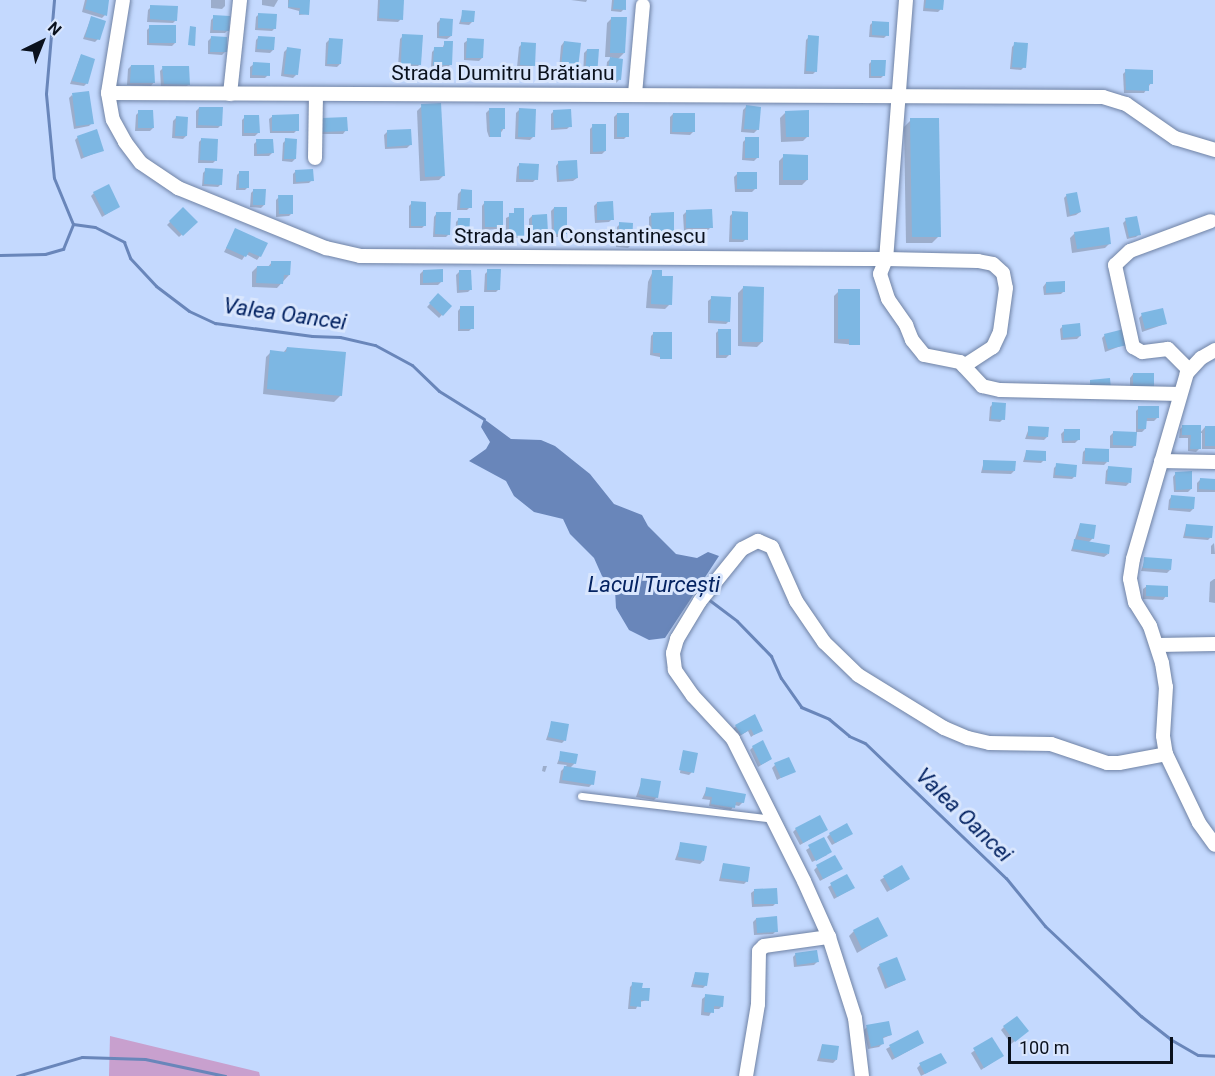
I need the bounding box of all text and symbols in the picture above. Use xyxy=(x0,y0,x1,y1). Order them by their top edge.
north arrow xyxy=(12,12,72,72)
text: N xyxy=(44,18,65,39)
street label: Strada Dumitru Brătianu xyxy=(391,60,615,86)
street label: Strada Jan Constantinescu xyxy=(454,223,706,249)
water label: Valea Oancei xyxy=(222,292,348,336)
water label: Lacul Turcești xyxy=(588,572,720,598)
water label: Valea Oancei xyxy=(910,762,1018,868)
scale bar xyxy=(1011,1025,1176,1063)
text: 100 m xyxy=(1019,1037,1070,1058)

